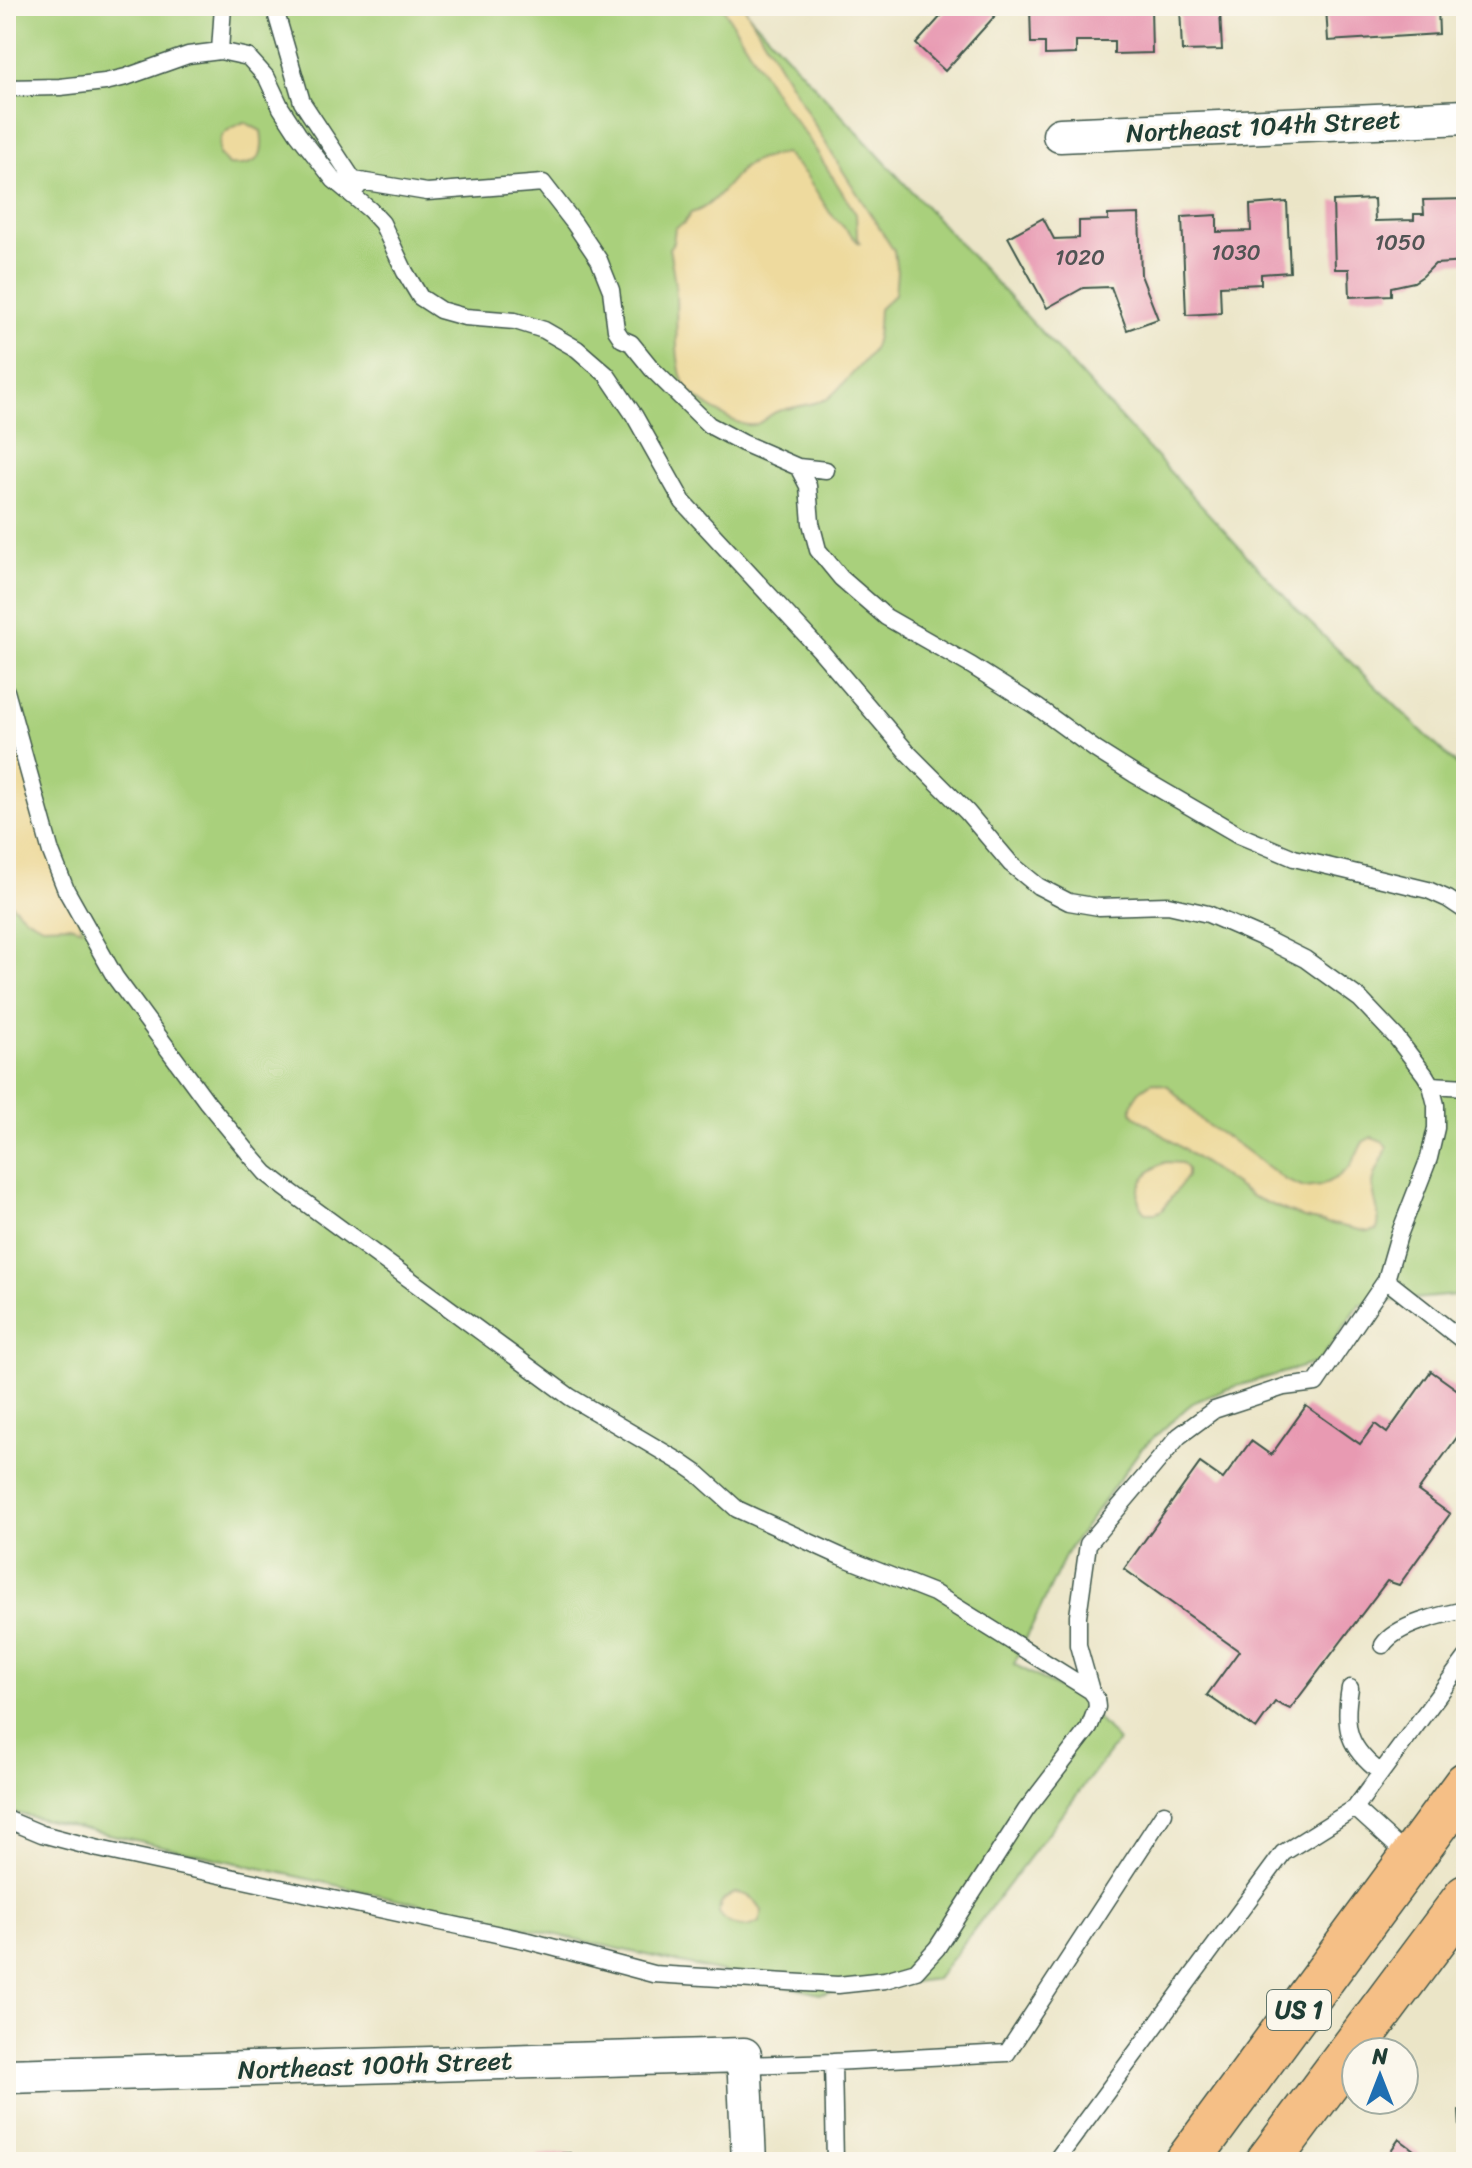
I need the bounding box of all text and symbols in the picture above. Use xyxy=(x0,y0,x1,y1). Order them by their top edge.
street label: Northeast 104th Street xyxy=(1125,96,1401,156)
house number: 1050 xyxy=(1375,223,1425,262)
house number: 1030 xyxy=(1211,233,1261,272)
house number: 1020 xyxy=(1055,238,1105,277)
road number: US 1 xyxy=(1267,1990,1331,2030)
north arrow xyxy=(1340,2036,1420,2116)
street label: Northeast 100th Street xyxy=(237,2037,513,2093)
text: N xyxy=(1371,2037,1388,2076)

